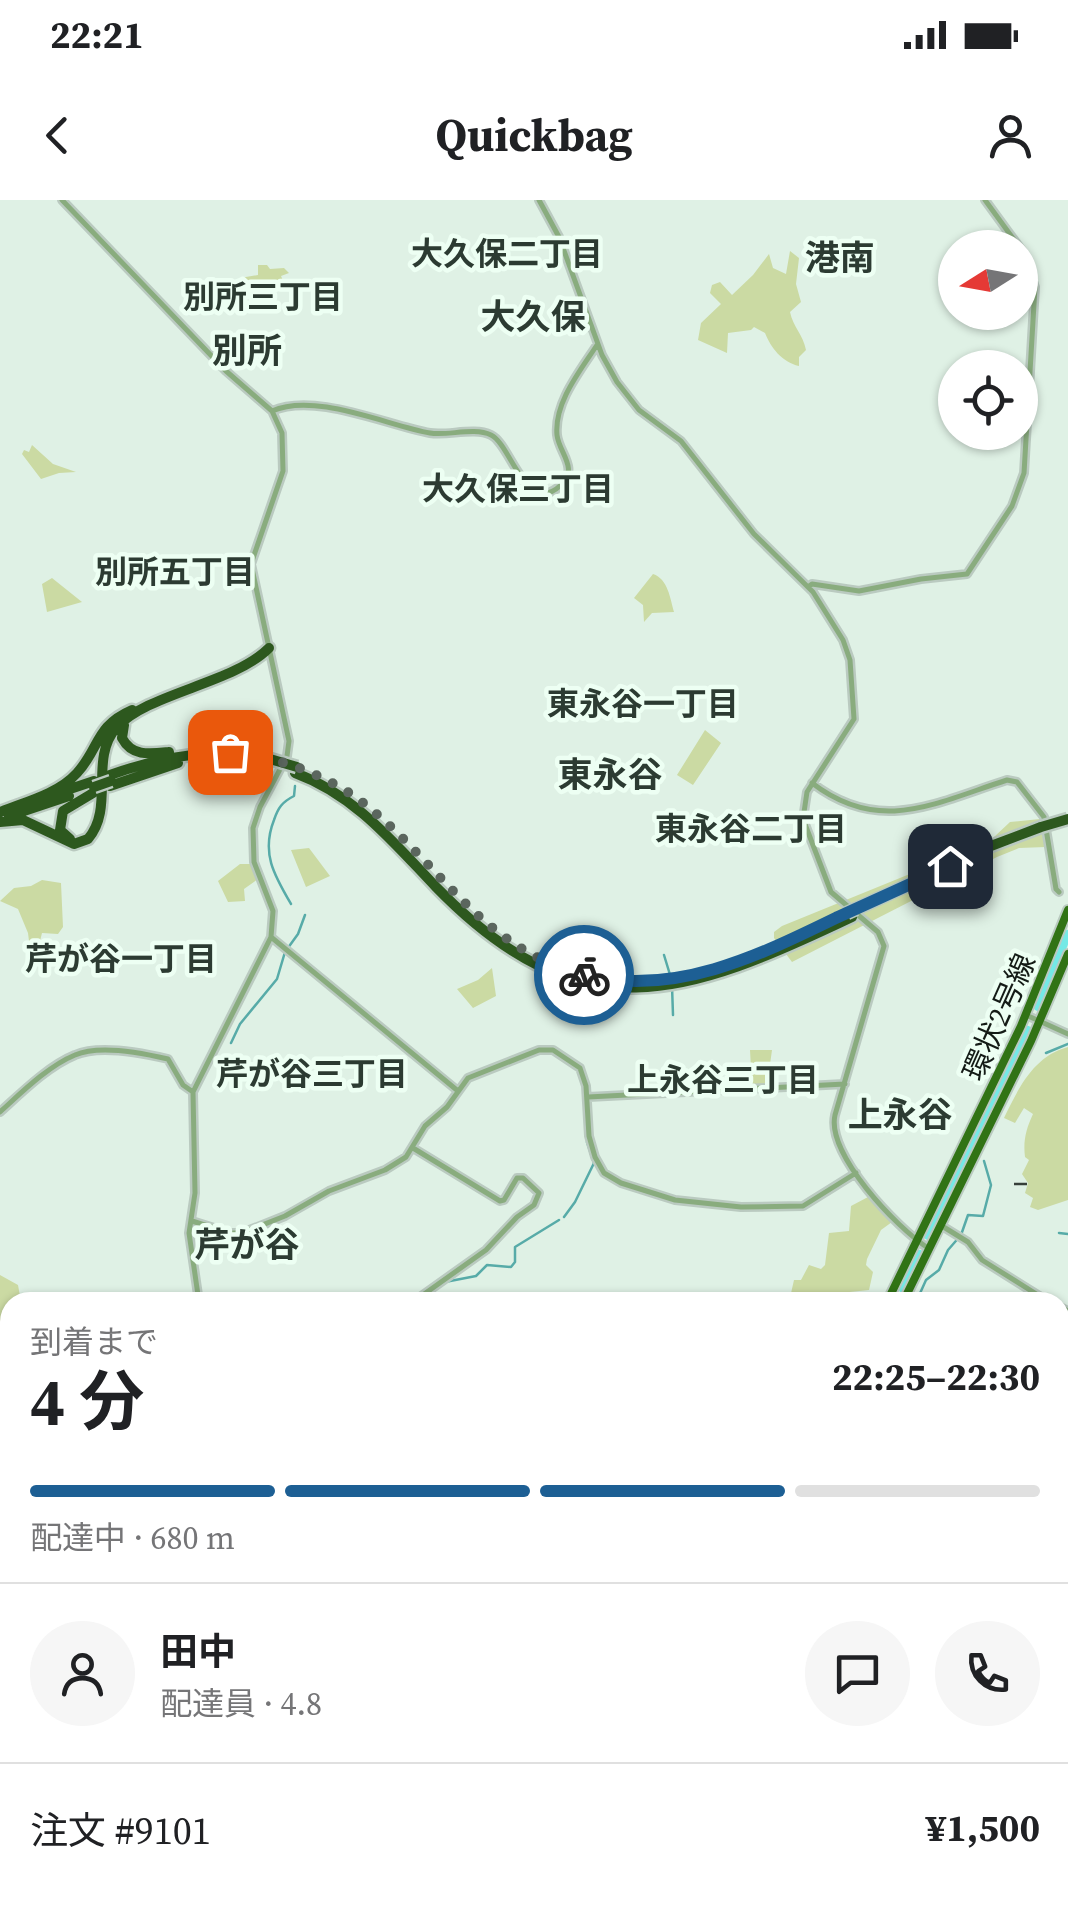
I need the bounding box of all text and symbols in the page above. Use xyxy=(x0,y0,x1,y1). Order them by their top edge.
text: 22:21 xyxy=(50,9,144,61)
text: Quickbag xyxy=(435,104,633,166)
icon: back xyxy=(30,108,85,163)
icon: person xyxy=(983,108,1038,163)
north arrow xyxy=(938,230,1038,330)
map controls xyxy=(938,230,1038,450)
district label: 大久保二丁目 xyxy=(411,232,603,276)
district label: 港南 xyxy=(805,234,875,282)
district label: 別所三丁目 xyxy=(183,275,343,319)
district label: 大久保 xyxy=(480,293,586,341)
district label: 別所 xyxy=(212,327,282,375)
button: locate xyxy=(938,350,1038,450)
district label: 大久保三丁目 xyxy=(422,467,614,511)
district label: 別所五丁目 xyxy=(95,550,255,594)
district label: 東永谷一丁目 xyxy=(547,682,739,726)
pin xyxy=(188,710,273,795)
icon: bag xyxy=(203,725,258,780)
district label: 東永谷 xyxy=(557,751,663,799)
district label: 東永谷二丁目 xyxy=(655,807,847,851)
pin xyxy=(908,824,993,909)
icon: home xyxy=(923,839,978,894)
courier xyxy=(534,925,634,1025)
district label: 芹が谷一丁目 xyxy=(25,937,217,981)
street label: 環状2号線 xyxy=(953,947,1045,1087)
icon: bike xyxy=(557,948,612,1003)
district label: 芹が谷三丁目 xyxy=(216,1052,408,1096)
district label: 上永谷三丁目 xyxy=(627,1058,819,1102)
district label: 上永谷 xyxy=(847,1091,953,1139)
district label: 芹が谷 xyxy=(194,1221,300,1269)
text: 到着まで xyxy=(30,1320,158,1364)
text: 22:25–22:30 xyxy=(832,1351,1040,1403)
text: 4 分 xyxy=(30,1357,144,1446)
text: 配達中 · 680 m xyxy=(30,1516,235,1560)
button: person xyxy=(30,1621,135,1726)
button: chat xyxy=(805,1621,910,1726)
button: phone xyxy=(935,1621,1040,1726)
text: 田中 xyxy=(160,1626,236,1678)
text: 配達員 · 4.8 xyxy=(160,1682,322,1726)
text: ¥1,500 xyxy=(926,1802,1040,1854)
text: 注文 #9101 xyxy=(30,1805,211,1857)

